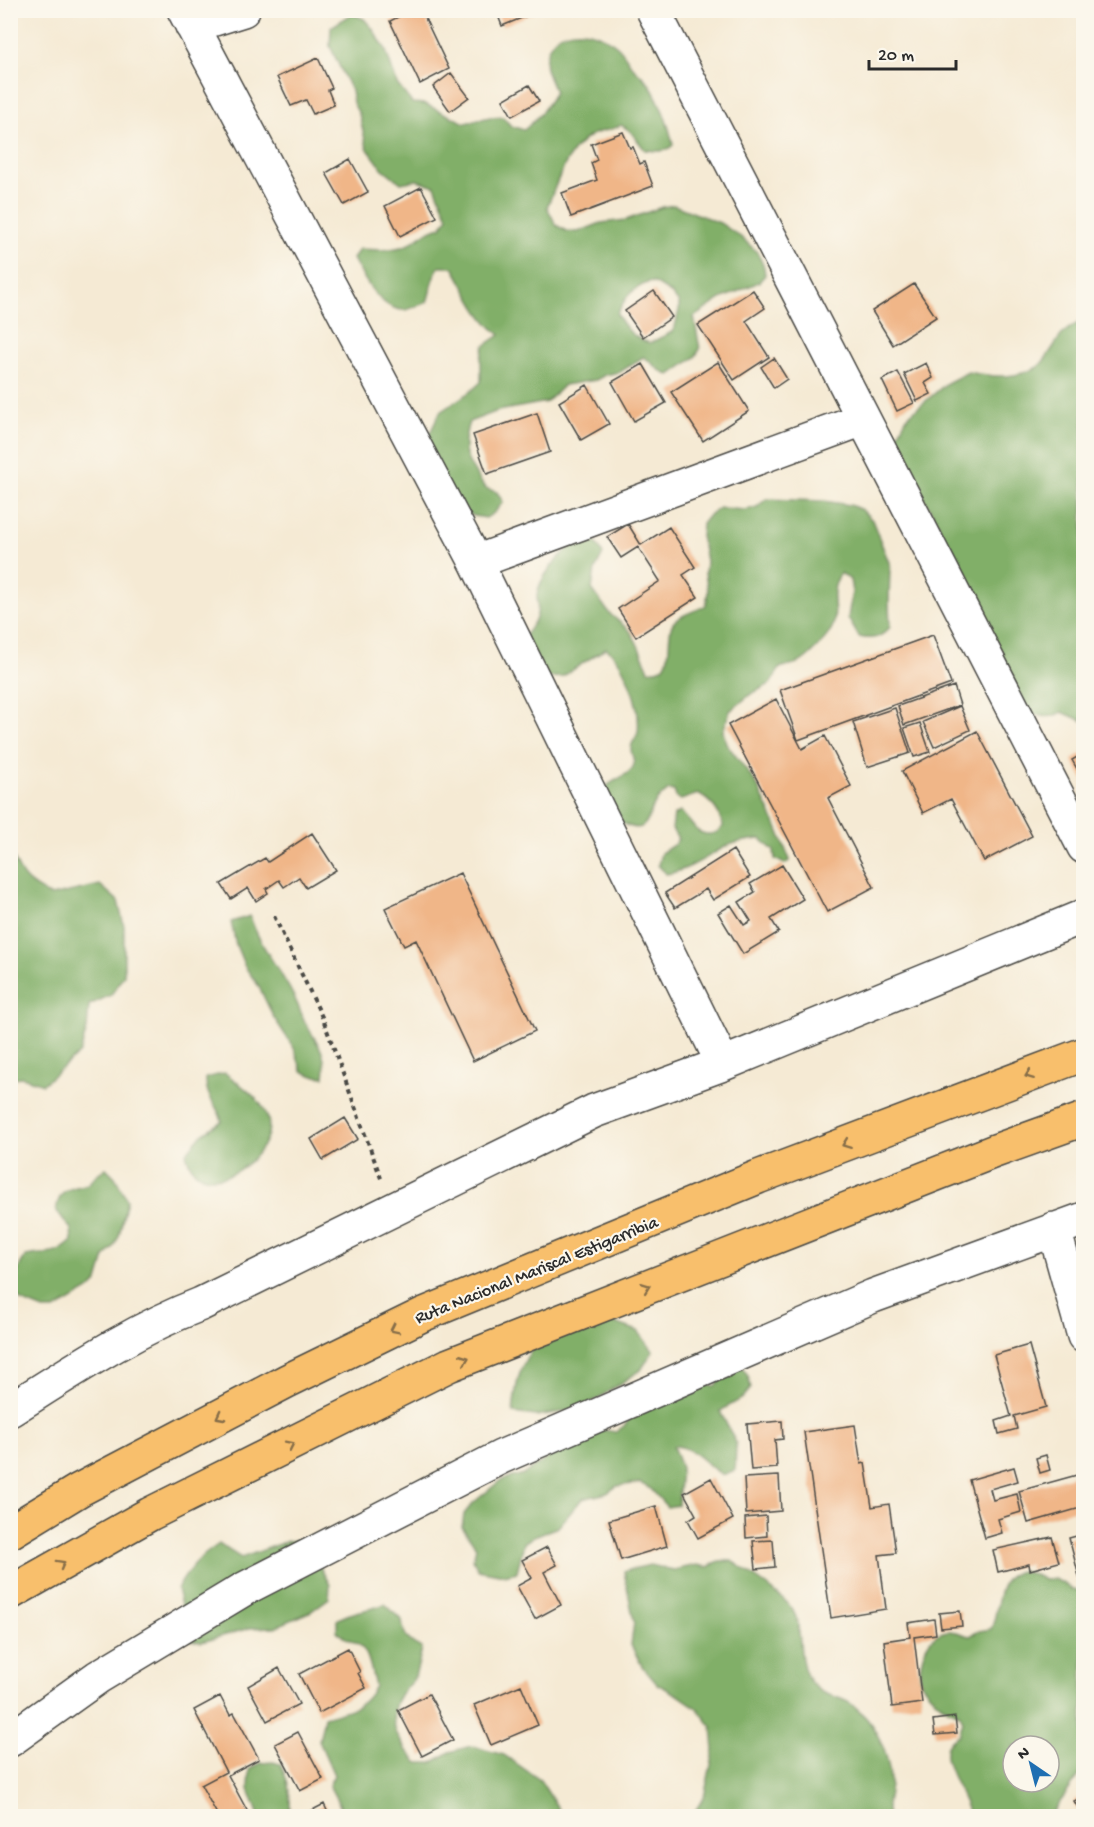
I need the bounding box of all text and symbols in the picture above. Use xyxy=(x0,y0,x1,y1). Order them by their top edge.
scale bar xyxy=(869,33,956,71)
text: 20 m xyxy=(878,46,914,67)
one-way arrow xyxy=(1024,1068,1035,1080)
one-way arrow xyxy=(842,1137,853,1149)
street label: Ruta Nacional Mariscal Estigarribia xyxy=(412,1212,663,1330)
one-way arrow xyxy=(640,1282,651,1294)
one-way arrow xyxy=(389,1321,400,1333)
one-way arrow xyxy=(459,1354,470,1366)
one-way arrow xyxy=(215,1409,226,1420)
one-way arrow xyxy=(284,1441,295,1452)
one-way arrow xyxy=(55,1560,66,1571)
north arrow xyxy=(1001,1734,1061,1794)
text: N xyxy=(1015,1743,1035,1765)

